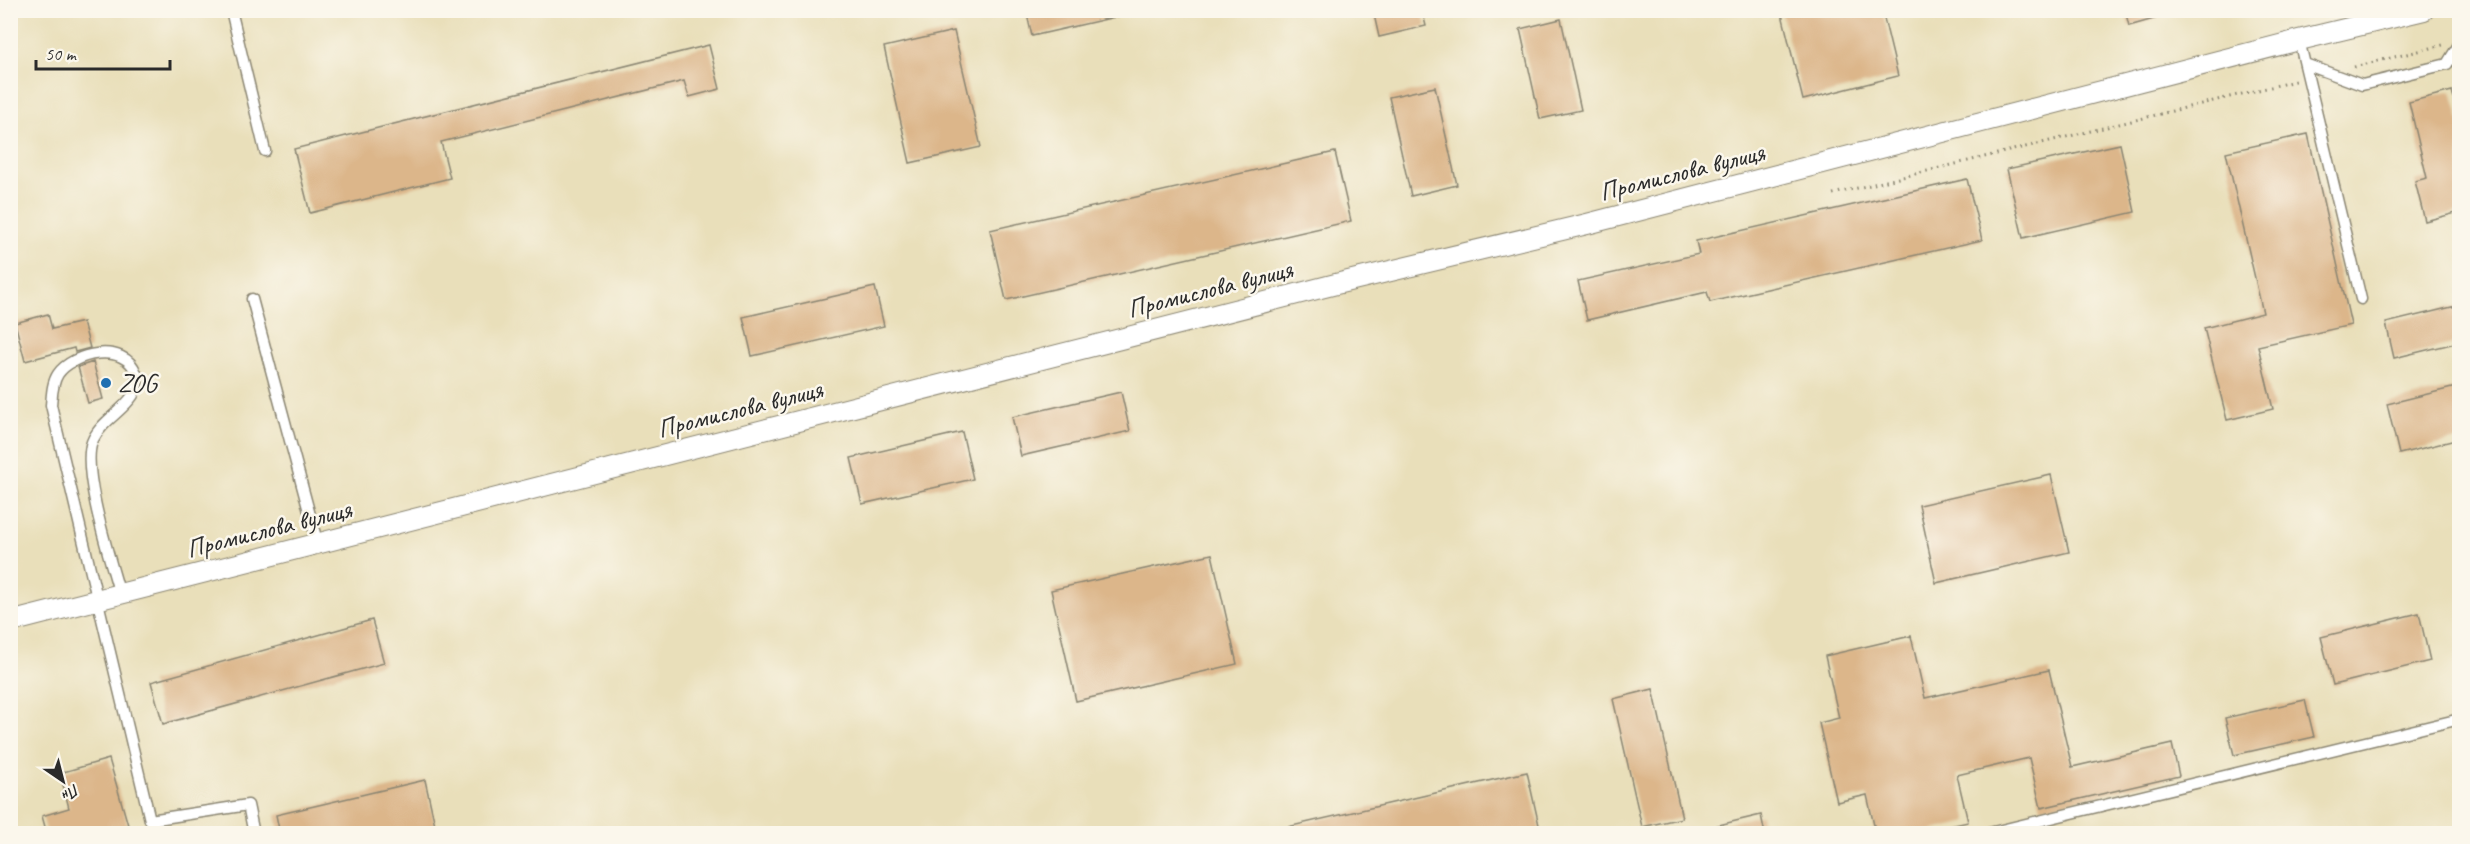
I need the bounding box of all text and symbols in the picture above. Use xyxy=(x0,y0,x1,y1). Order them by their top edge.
scale bar xyxy=(36,33,170,71)
text: 50 m xyxy=(45,43,78,65)
street label: Промислова вулиця xyxy=(1596,135,1769,208)
street label: Промислова вулиця xyxy=(1124,252,1297,325)
place label: ZOG xyxy=(118,367,160,400)
street label: Промислова вулиця xyxy=(654,372,827,445)
marker: ZOG xyxy=(99,376,113,390)
street label: Промислова вулиця xyxy=(183,492,356,565)
north arrow xyxy=(33,751,93,811)
text: Пн xyxy=(58,779,84,806)

